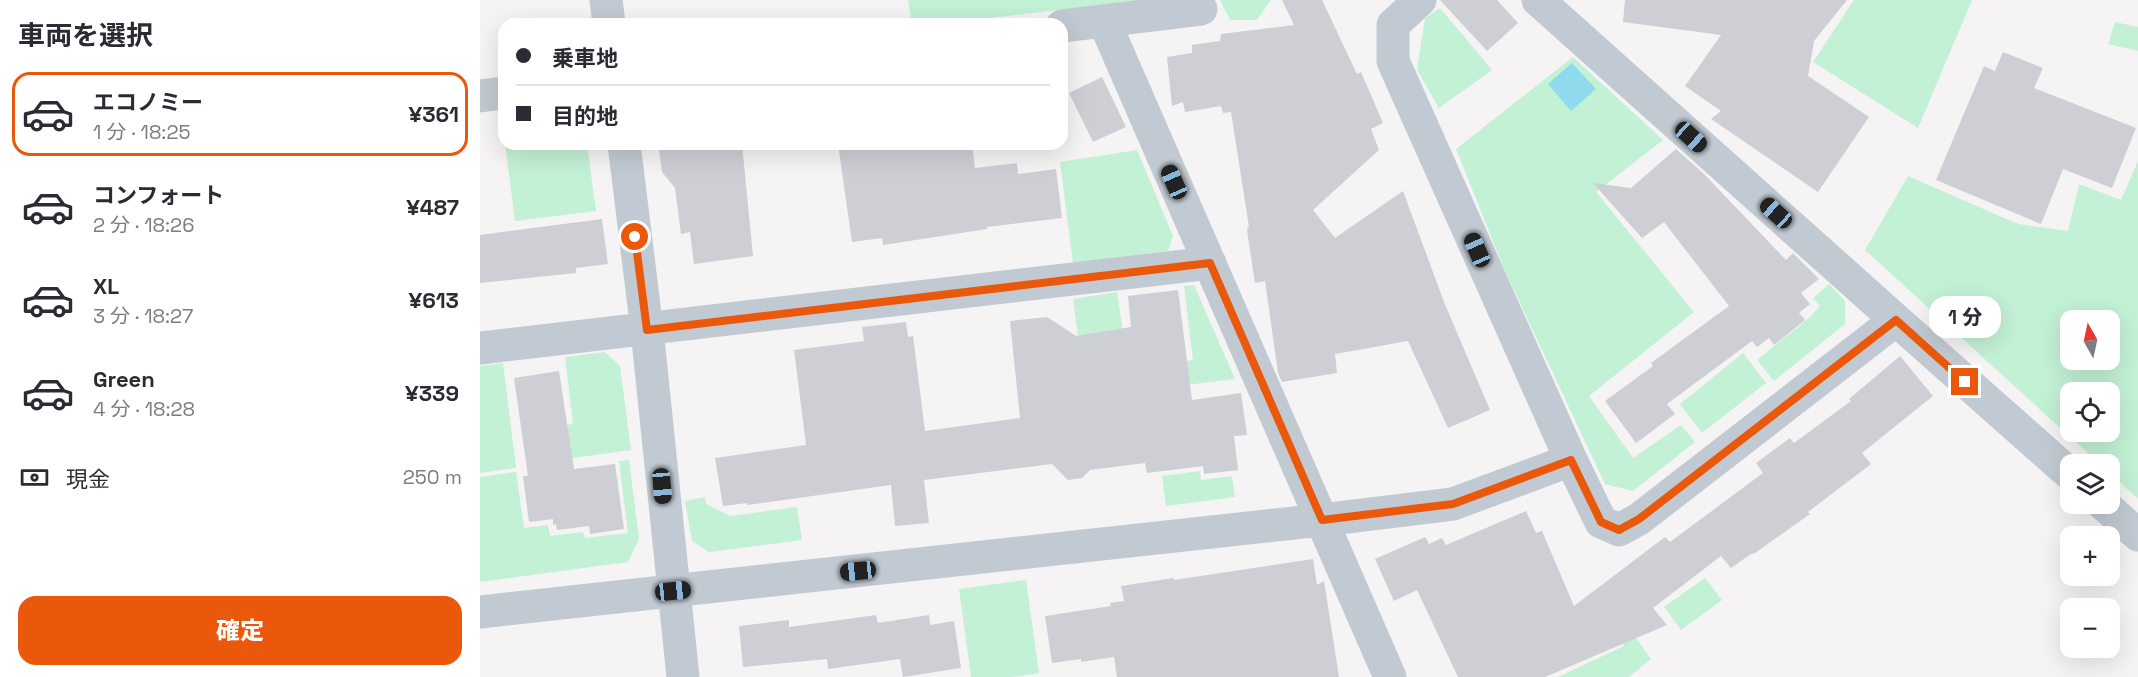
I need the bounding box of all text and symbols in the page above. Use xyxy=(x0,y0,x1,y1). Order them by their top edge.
text: 車両を選択 xyxy=(18,18,153,53)
text: 乗車地 xyxy=(552,44,618,72)
icon: car xyxy=(21,87,75,141)
text: エコノミー xyxy=(93,88,203,116)
text: ¥361 xyxy=(409,100,459,128)
text: 目的地 xyxy=(552,102,618,130)
car xyxy=(1672,118,1710,156)
text: 1 分 · 18:25 xyxy=(93,119,190,145)
car xyxy=(1158,162,1190,202)
icon: car xyxy=(21,180,75,234)
text: コンフォート xyxy=(93,181,224,209)
text: ¥487 xyxy=(406,193,459,221)
car xyxy=(1757,194,1795,232)
text: 2 分 · 18:26 xyxy=(93,212,194,238)
route start xyxy=(621,223,648,250)
car xyxy=(1461,230,1493,270)
text: XL xyxy=(93,272,119,300)
icon: car xyxy=(21,273,75,327)
text: ¥613 xyxy=(409,286,459,314)
callout: 1 分 xyxy=(1929,295,2001,337)
text: 3 分 · 18:27 xyxy=(93,303,193,329)
text: 1 分 xyxy=(1948,304,1982,330)
north arrow xyxy=(2060,310,2120,370)
map controls xyxy=(2060,310,2120,658)
text: Green xyxy=(93,365,155,393)
icon: car xyxy=(21,366,75,420)
route end xyxy=(1951,368,1978,395)
text: ¥339 xyxy=(405,379,459,407)
button: locate xyxy=(2060,382,2120,442)
text: 4 分 · 18:28 xyxy=(93,396,195,422)
button: layers xyxy=(2060,454,2120,514)
icon: cash xyxy=(18,461,51,494)
text: 250 m xyxy=(403,464,462,490)
text: 現金 xyxy=(66,465,110,493)
car xyxy=(651,467,673,505)
button: + xyxy=(2060,526,2120,586)
car xyxy=(839,560,877,582)
car xyxy=(654,580,692,602)
button: 確定 xyxy=(18,596,462,665)
button: − xyxy=(2060,598,2120,658)

